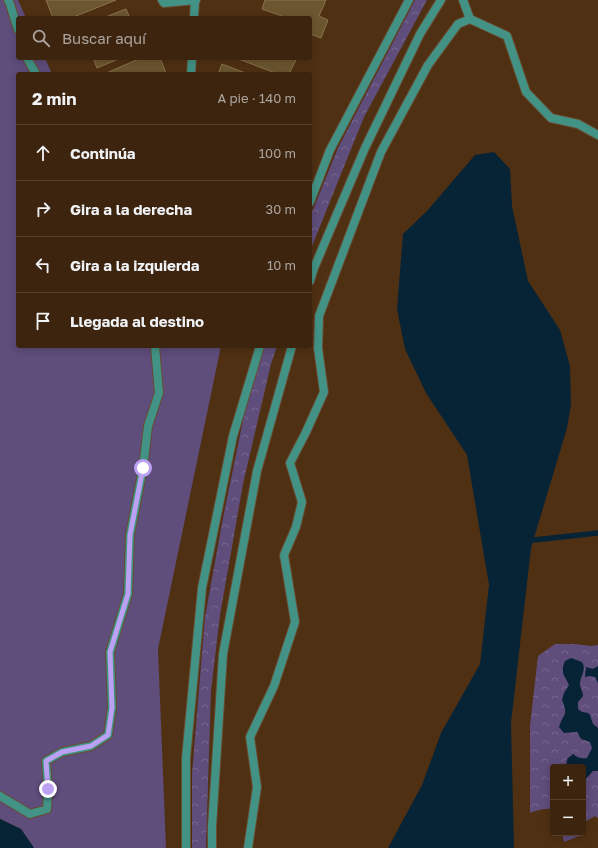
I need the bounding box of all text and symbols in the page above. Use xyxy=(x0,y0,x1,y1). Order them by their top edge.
search box xyxy=(16,16,312,60)
icon: search xyxy=(30,27,52,49)
text: Buscar aquí xyxy=(62,29,146,47)
text: 2 min xyxy=(32,88,76,109)
text: A pie · 140 m xyxy=(218,90,296,106)
icon: ahead xyxy=(32,142,54,164)
text: Continúa xyxy=(70,144,136,162)
text: 100 m xyxy=(259,145,296,161)
icon: right xyxy=(32,198,54,220)
text: Gira a la derecha xyxy=(70,200,192,218)
text: 30 m xyxy=(266,201,296,217)
icon: left xyxy=(32,254,54,276)
text: Gira a la izquierda xyxy=(70,256,200,274)
text: 10 m xyxy=(267,257,296,273)
icon: arrive xyxy=(32,310,54,332)
text: Llegada al destino xyxy=(70,312,204,330)
route start xyxy=(134,459,152,477)
map controls xyxy=(550,764,586,836)
button: + xyxy=(550,764,586,800)
route end xyxy=(39,780,57,798)
button: − xyxy=(550,800,586,836)

